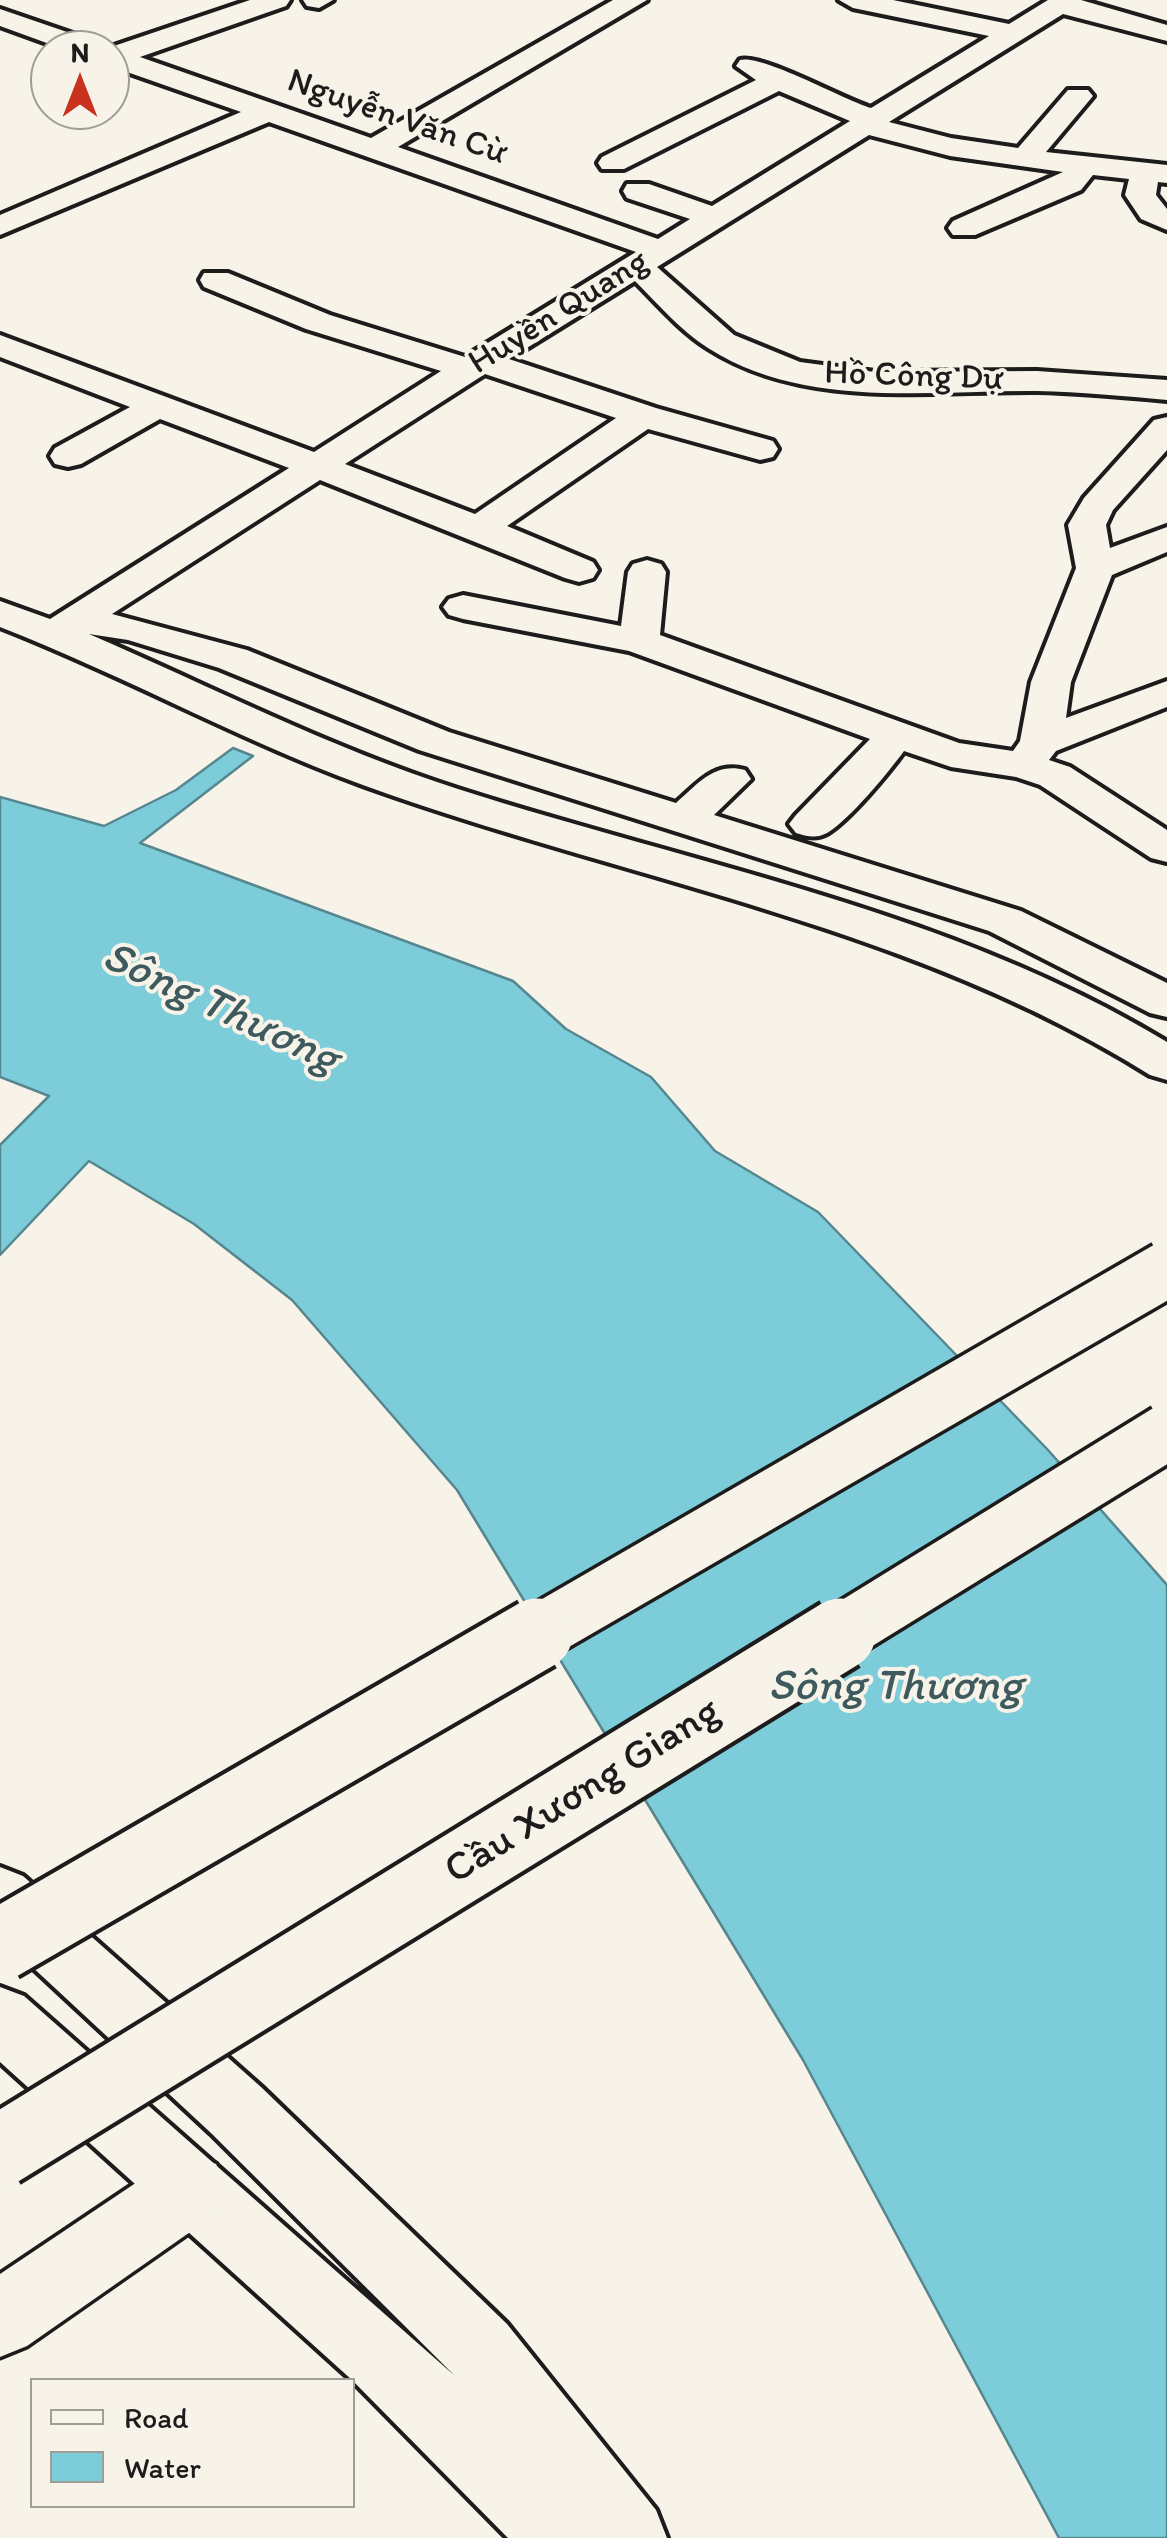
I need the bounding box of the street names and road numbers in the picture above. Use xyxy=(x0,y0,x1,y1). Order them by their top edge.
street label: Nguyễn Văn Cừ xyxy=(281,61,513,175)
street label: Huyền Quang xyxy=(462,241,656,385)
street label: Hồ Công Dự xyxy=(823,353,1005,401)
street label: Cầu Xương Giang xyxy=(436,1687,730,1897)

